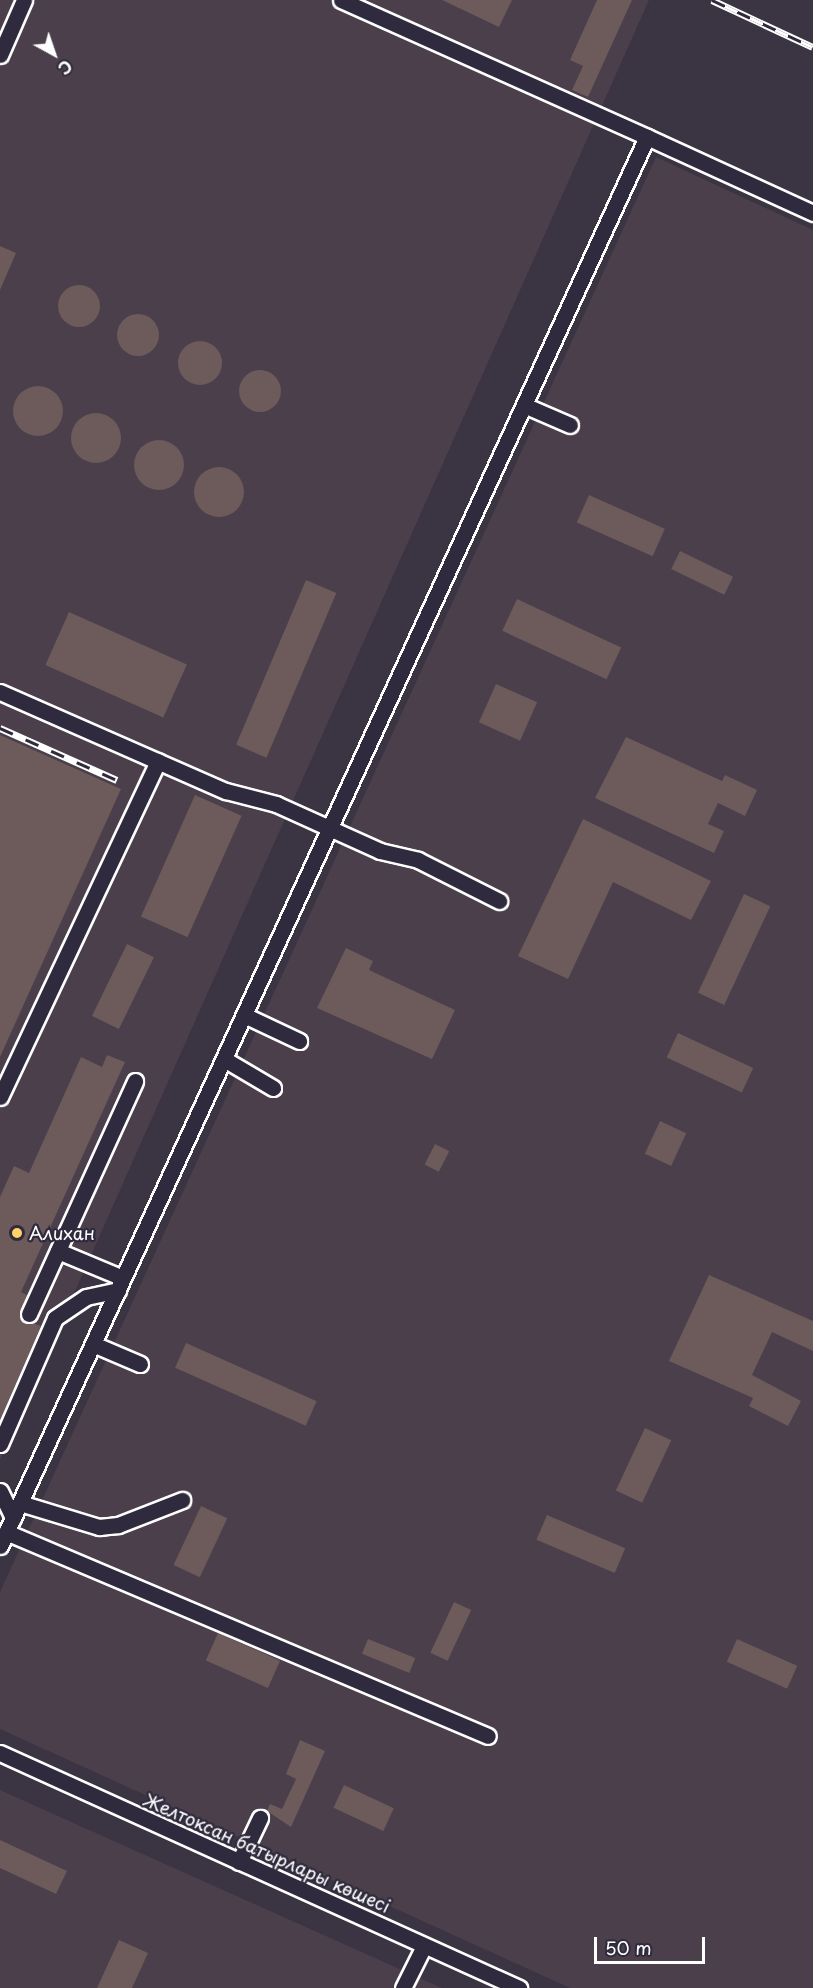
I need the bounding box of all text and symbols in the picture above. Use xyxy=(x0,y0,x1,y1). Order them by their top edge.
north arrow xyxy=(24,24,84,84)
text: С xyxy=(53,55,78,81)
place label: Алихан xyxy=(29,1222,95,1244)
marker: Алихан xyxy=(10,1226,24,1240)
street label: Желтоксан батырлары көшесі xyxy=(140,1789,394,1917)
scale bar xyxy=(597,1925,708,1963)
text: 50 m xyxy=(605,1934,652,1961)

